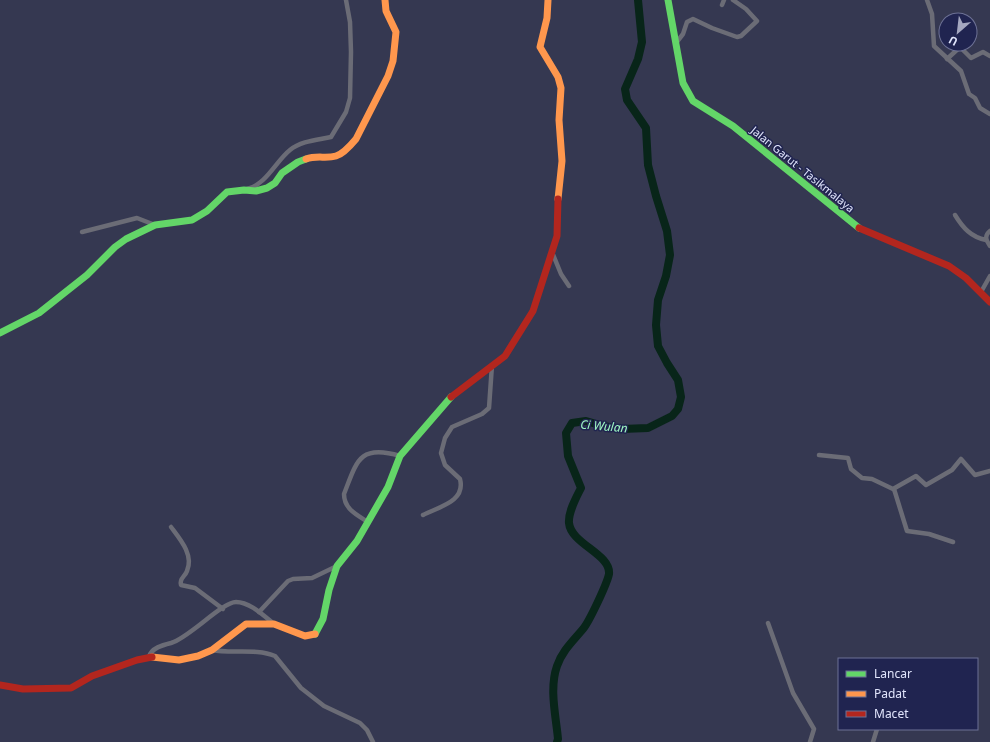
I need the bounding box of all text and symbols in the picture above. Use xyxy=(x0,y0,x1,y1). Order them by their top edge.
north arrow xyxy=(938,12,978,52)
text: U xyxy=(946,33,960,50)
street label: Jalan Garut - Tasikmalaya xyxy=(747,122,858,215)
water label: Ci Wulan xyxy=(580,415,628,437)
legend xyxy=(838,658,978,730)
text: Lancar xyxy=(874,665,912,682)
text: Padat xyxy=(874,685,907,702)
text: Macet xyxy=(874,705,909,722)

